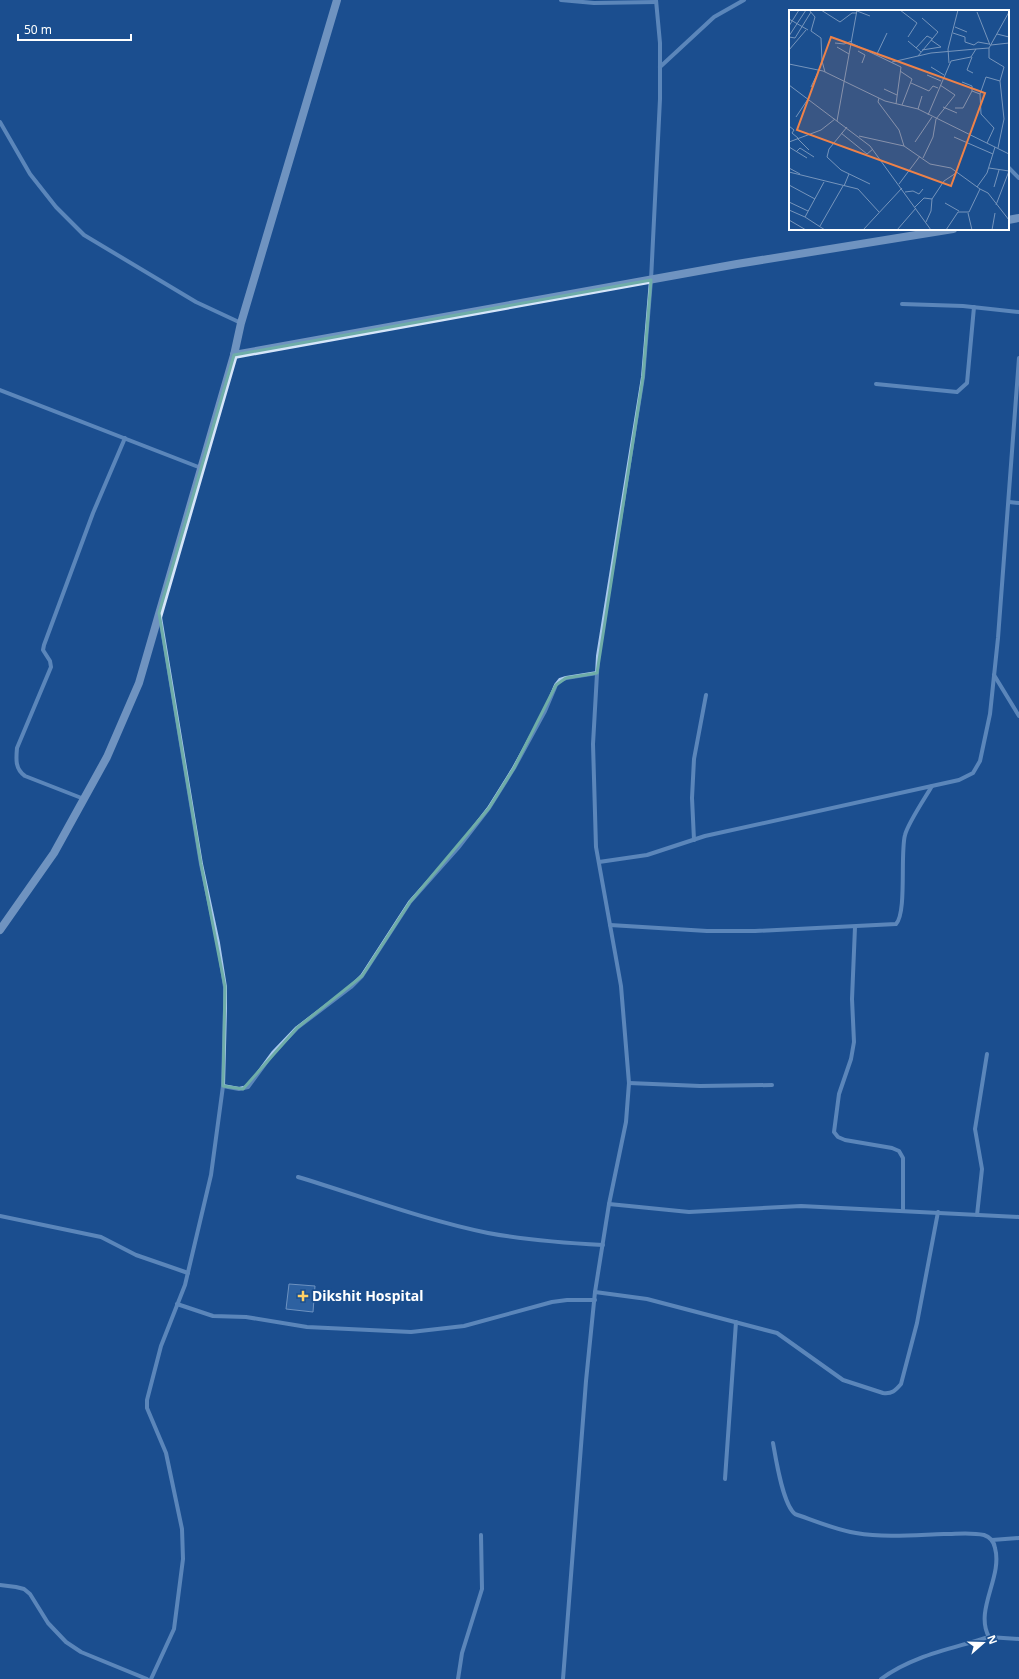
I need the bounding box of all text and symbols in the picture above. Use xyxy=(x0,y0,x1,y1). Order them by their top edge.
inset map xyxy=(789,10,1009,230)
scale bar xyxy=(18,16,131,42)
text: 50 m xyxy=(24,21,52,38)
place label: Dikshit Hospital xyxy=(312,1286,423,1305)
marker: Dikshit Hospital xyxy=(297,1290,309,1302)
north arrow xyxy=(963,1623,1003,1663)
text: N xyxy=(984,1633,1001,1646)

